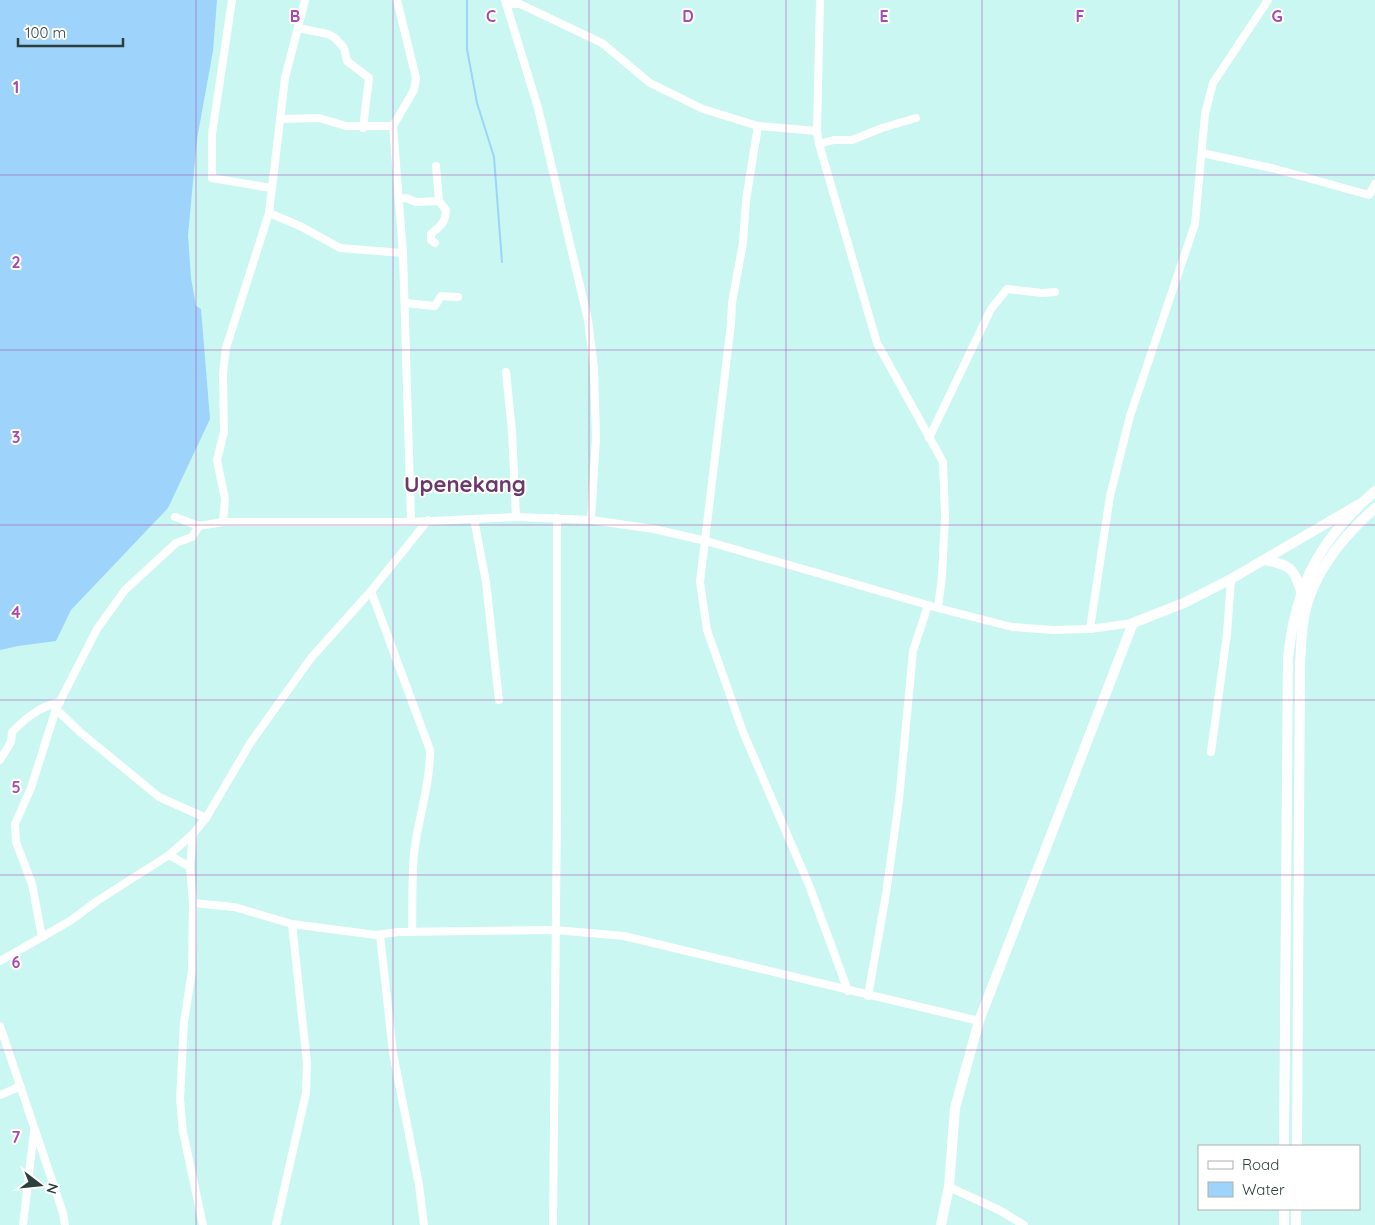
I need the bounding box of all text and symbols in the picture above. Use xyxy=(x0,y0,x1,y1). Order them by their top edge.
text: B xyxy=(290,6,300,26)
text: C xyxy=(486,6,496,26)
text: D xyxy=(682,6,694,26)
text: E xyxy=(879,6,889,26)
text: F xyxy=(1076,6,1085,26)
text: G xyxy=(1271,6,1283,26)
scale bar xyxy=(18,15,122,47)
text: 100 m xyxy=(25,23,66,42)
text: 1 xyxy=(13,77,19,97)
text: 2 xyxy=(11,252,21,272)
text: 3 xyxy=(12,427,20,447)
district label: Upenekang xyxy=(404,470,526,498)
text: 4 xyxy=(11,602,21,622)
text: 5 xyxy=(11,777,21,797)
text: 6 xyxy=(12,952,21,972)
text: 7 xyxy=(12,1127,21,1147)
legend xyxy=(1198,1145,1360,1210)
text: Road xyxy=(1242,1155,1279,1174)
north arrow xyxy=(15,1160,65,1210)
text: Water xyxy=(1242,1180,1285,1199)
text: N xyxy=(42,1181,63,1196)

